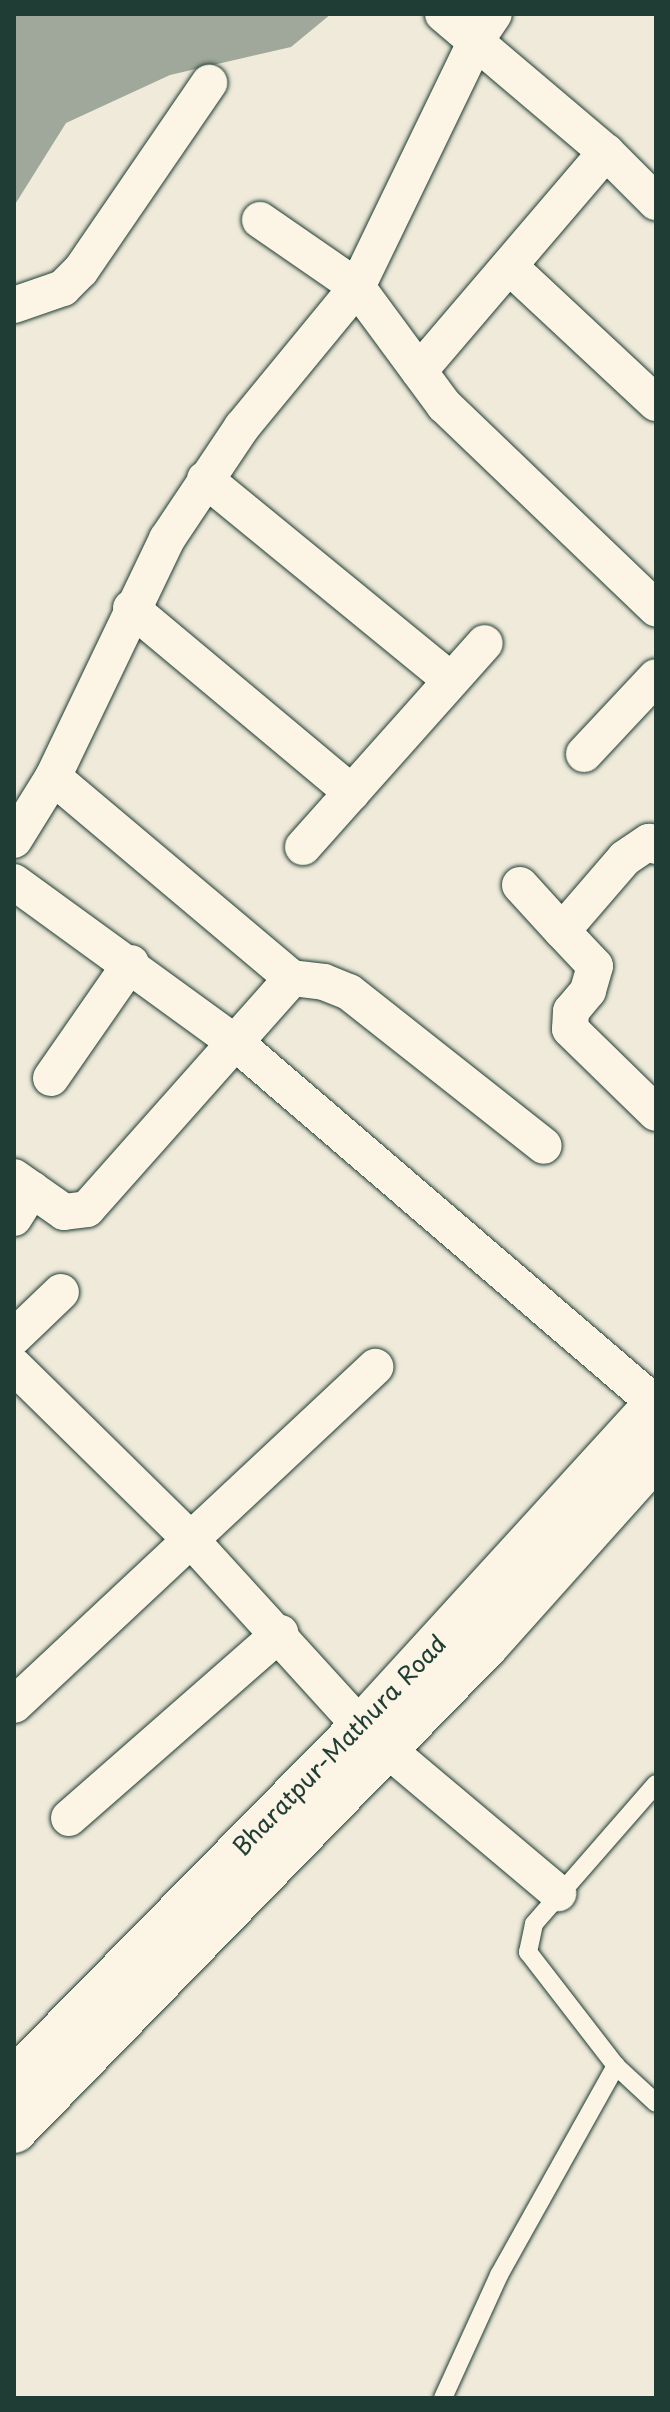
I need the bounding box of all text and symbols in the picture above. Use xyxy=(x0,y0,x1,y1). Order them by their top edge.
street label: Bharatpur-Mathura Road xyxy=(226,1629,452,1861)

